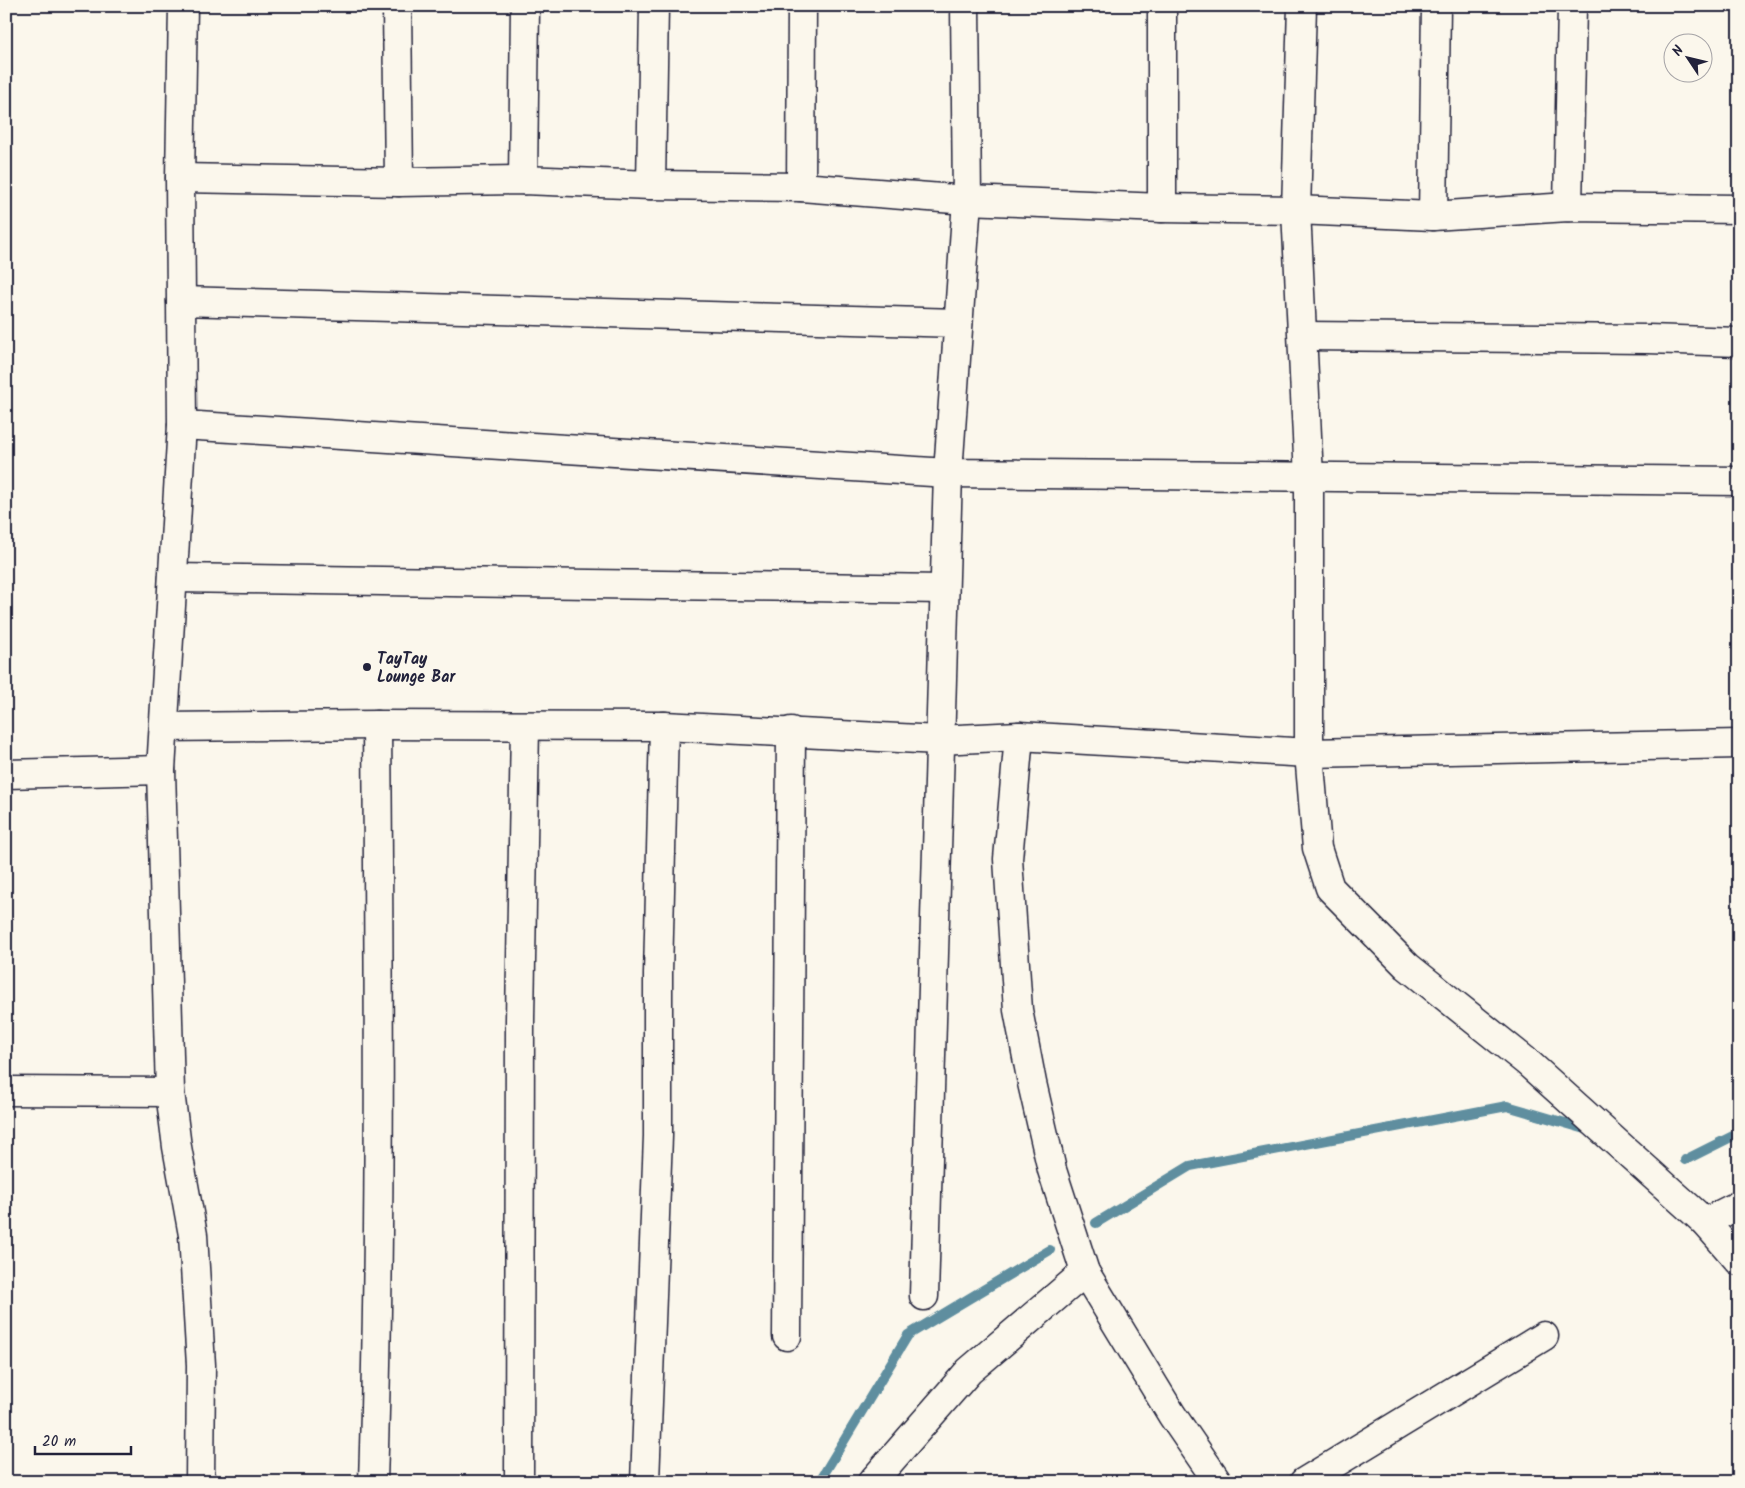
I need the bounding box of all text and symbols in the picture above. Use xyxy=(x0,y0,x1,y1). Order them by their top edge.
north arrow xyxy=(1662,32,1712,82)
text: N xyxy=(1667,41,1690,61)
place label: TayTay Lounge Bar xyxy=(377,647,456,690)
marker: TayTay Lounge Bar xyxy=(361,661,373,673)
scale bar xyxy=(35,1423,131,1455)
text: 20 m xyxy=(42,1430,76,1454)

